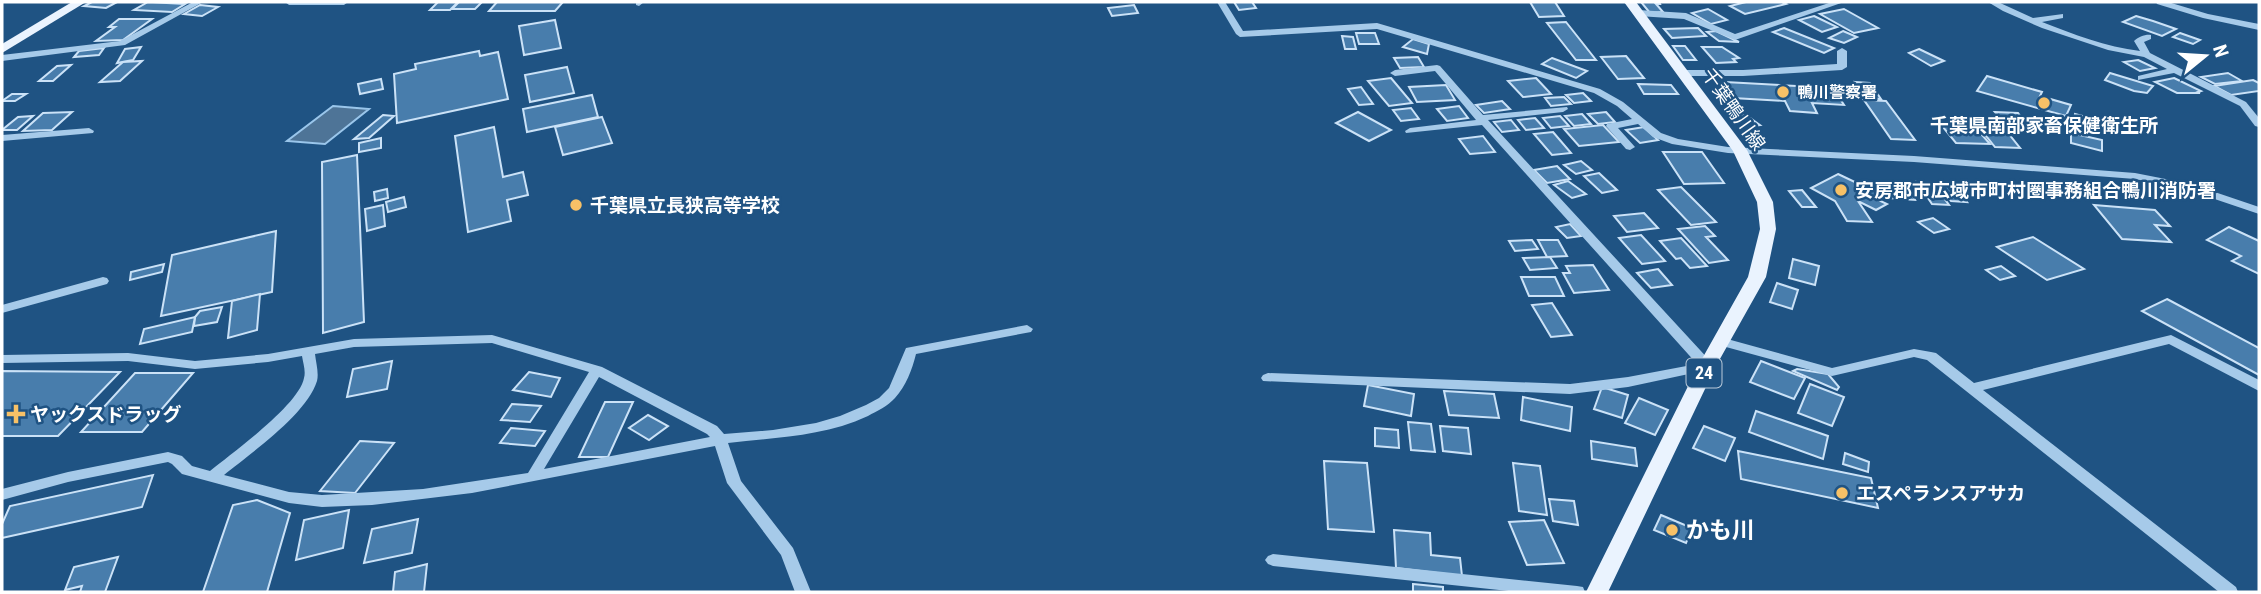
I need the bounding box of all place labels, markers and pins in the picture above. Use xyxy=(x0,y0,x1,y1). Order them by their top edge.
place label: 鴨川警察署 xyxy=(1797,83,1877,102)
marker: 鴨川警察署 xyxy=(1775,84,1791,100)
marker: 千葉県南部家畜保健衛生所 xyxy=(2036,95,2052,111)
place label: 千葉県南部家畜保健衛生所 xyxy=(1930,114,2158,137)
place label: 安房郡市広域市町村圏事務組合鴨川消防署 xyxy=(1855,179,2216,202)
marker: 安房郡市広域市町村圏事務組合鴨川消防署 xyxy=(1833,182,1849,198)
place label: 千葉県立長狭高等学校 xyxy=(590,194,780,217)
marker: 千葉県立長狭高等学校 xyxy=(568,197,584,213)
place label: ヤックスドラッグ xyxy=(30,403,181,426)
marker: ヤックスドラッグ xyxy=(8,406,24,422)
place label: エスペランスアサカ xyxy=(1856,482,2025,505)
marker: エスペランスアサカ xyxy=(1834,485,1850,501)
place label: かも川 xyxy=(1686,517,1755,544)
marker: かも川 xyxy=(1664,522,1680,538)

